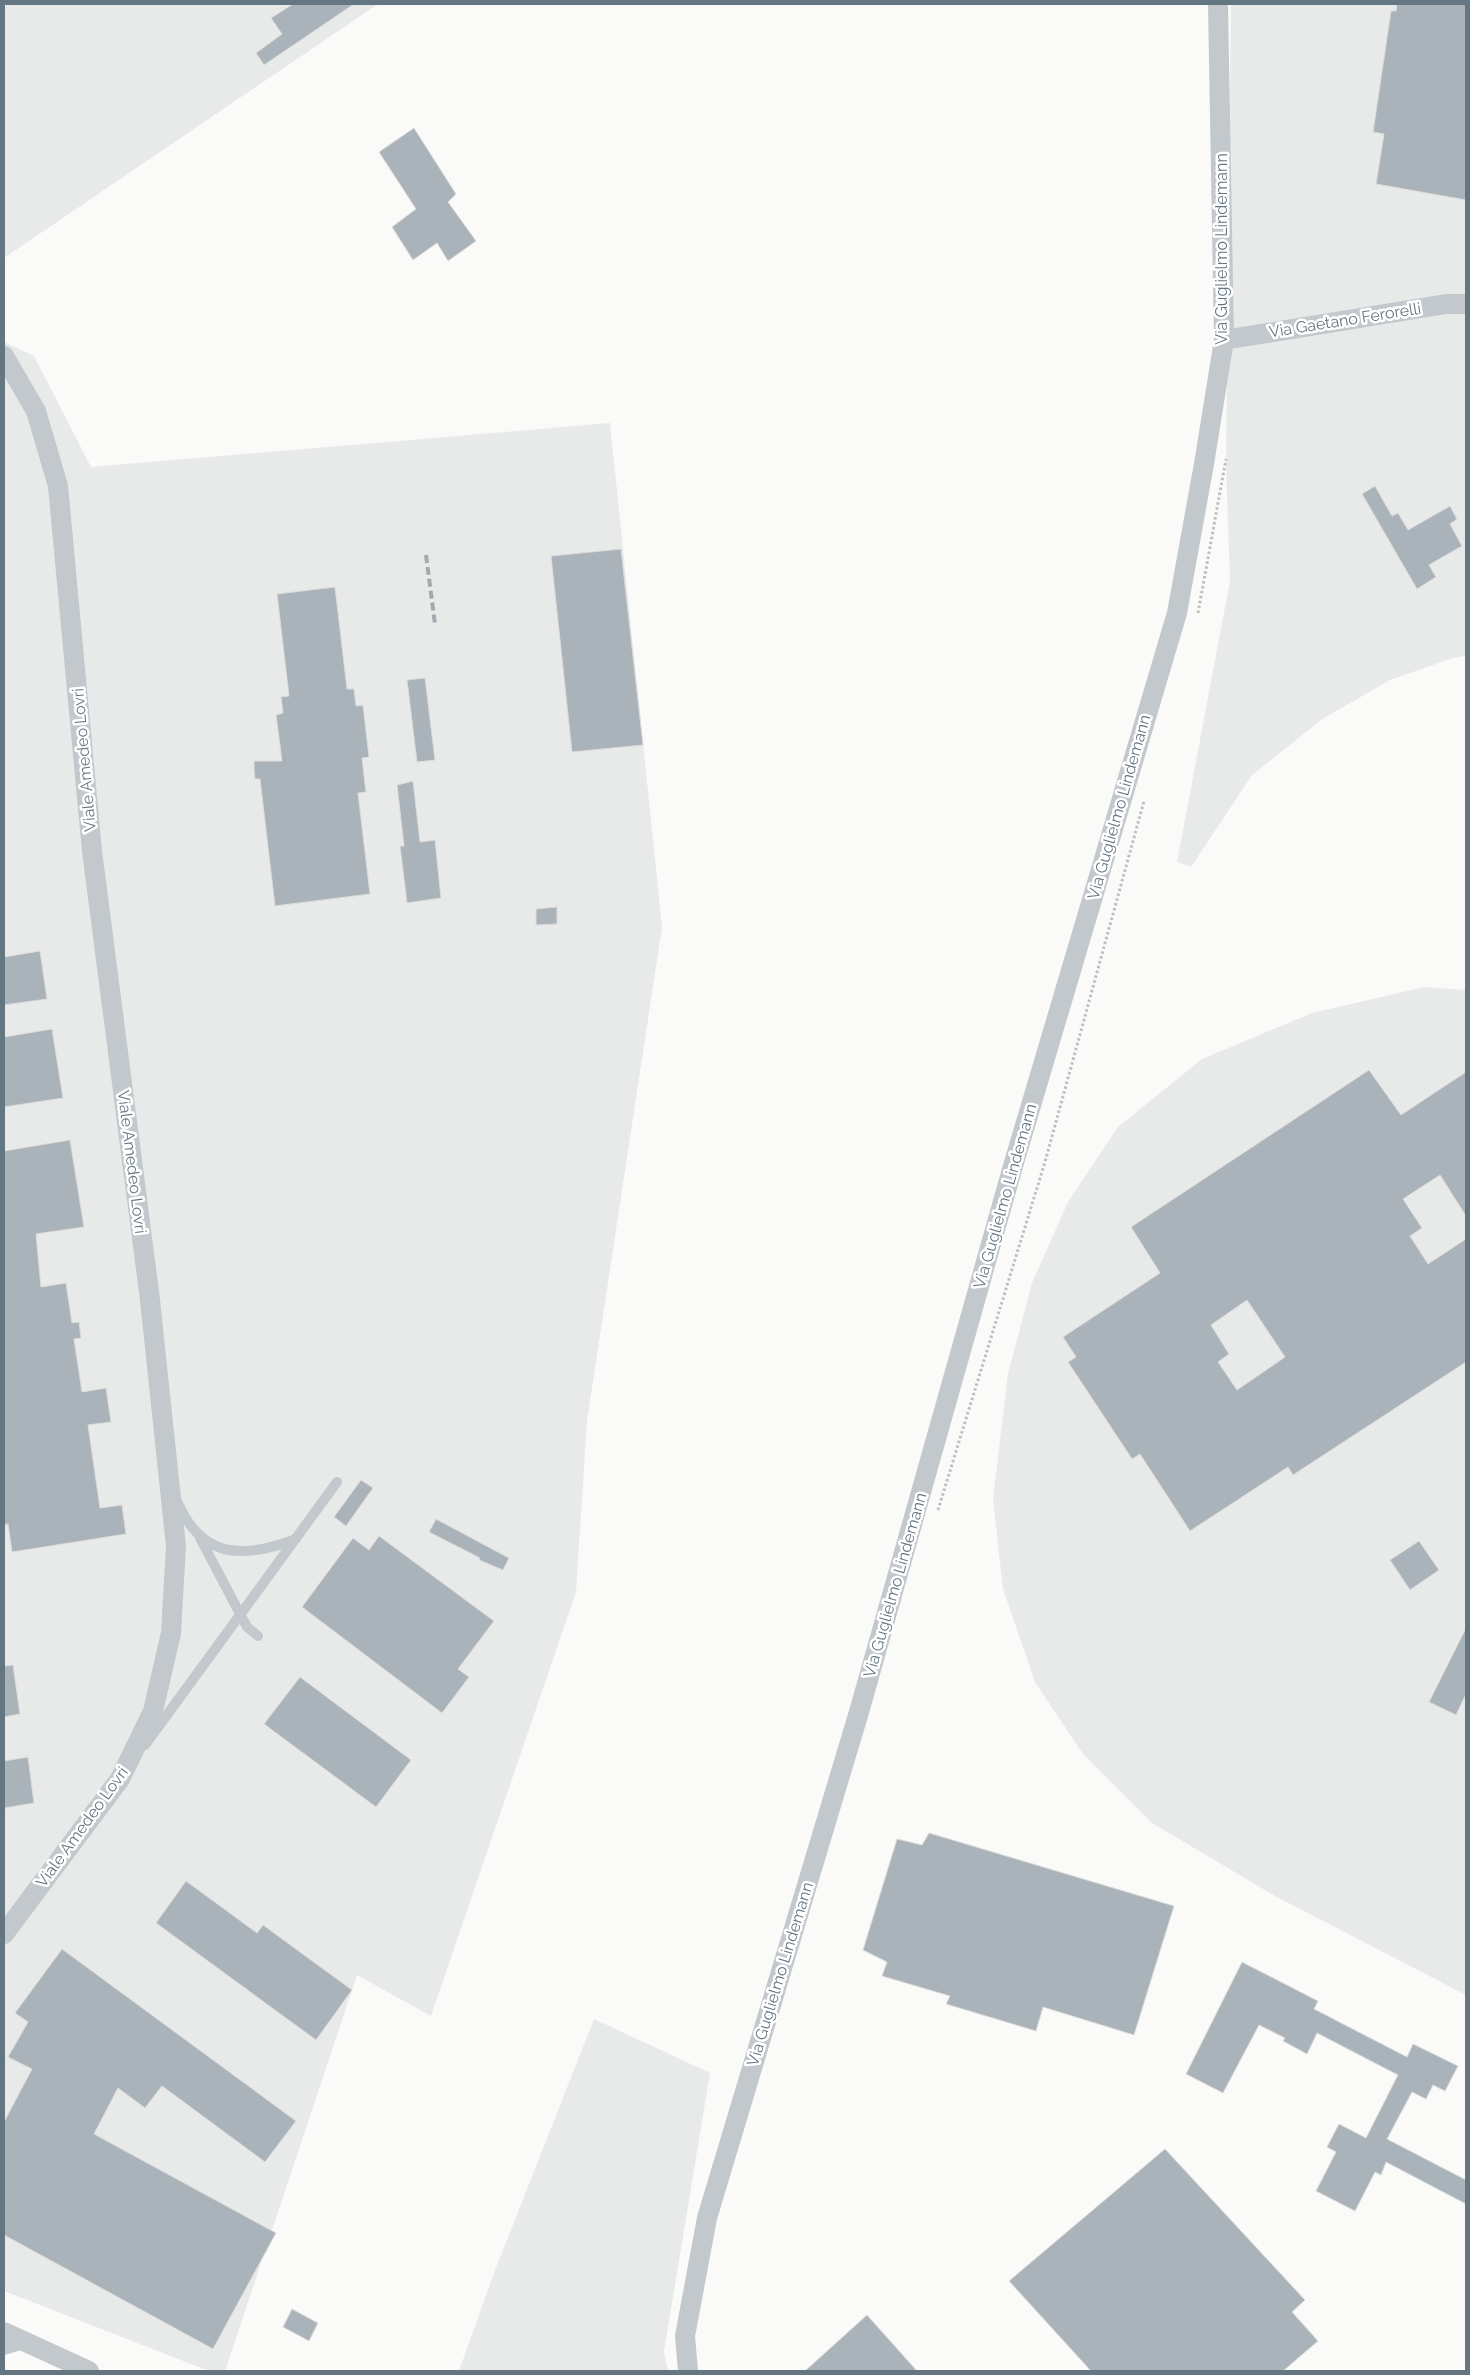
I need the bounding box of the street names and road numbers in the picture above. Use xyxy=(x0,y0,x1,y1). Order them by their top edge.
street label: Via Guglielmo Lindemann xyxy=(1212,153,1231,345)
street label: Via Gaetano Ferorelli xyxy=(1268,299,1422,341)
street label: Viale Amedeo Lovri xyxy=(68,687,100,833)
street label: Via Guglielmo Lindemann xyxy=(1083,712,1155,902)
street label: Viale Amedeo Lovri xyxy=(114,1089,150,1235)
street label: Via Guglielmo Lindemann xyxy=(969,1101,1041,1291)
street label: Via Guglielmo Lindemann xyxy=(859,1490,931,1680)
street label: Viale Amedeo Lovri xyxy=(32,1763,132,1891)
street label: Via Guglielmo Lindemann xyxy=(743,1880,817,2068)

